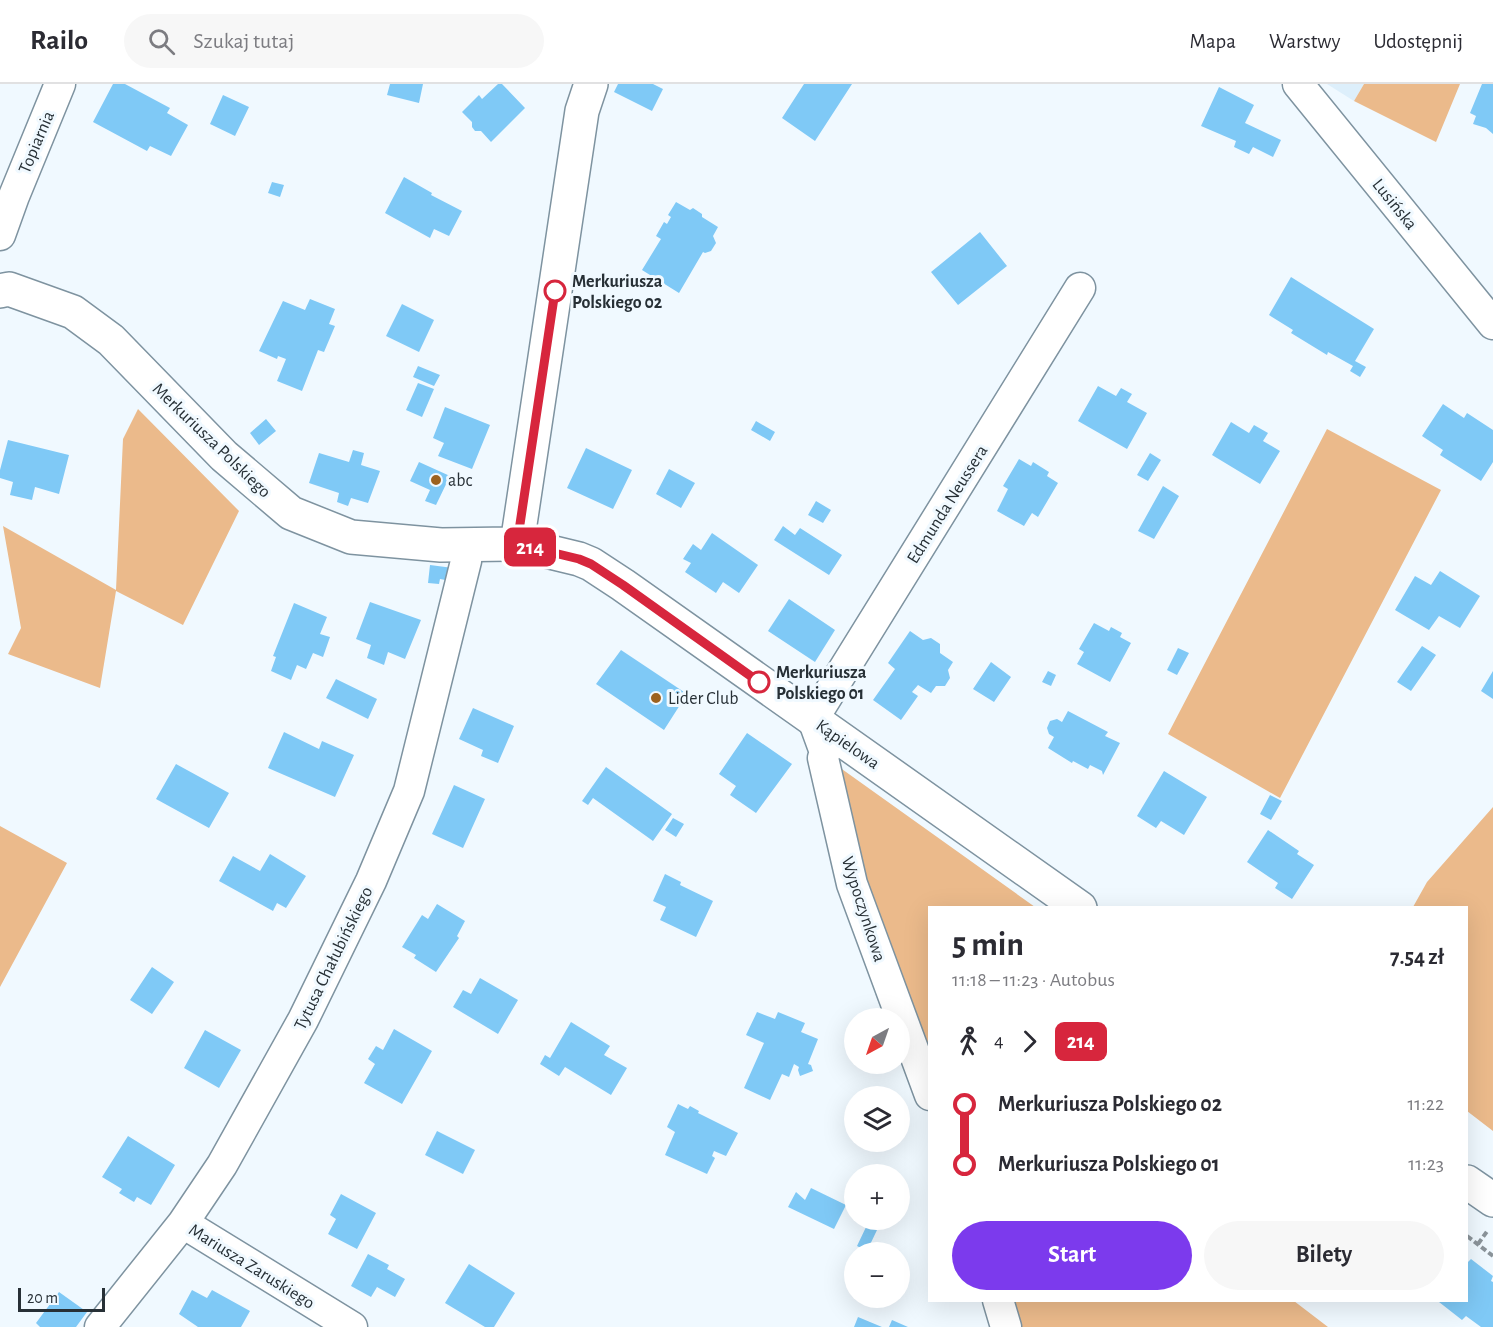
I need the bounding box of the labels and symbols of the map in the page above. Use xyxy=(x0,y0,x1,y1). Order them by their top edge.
street label: Topiarnia xyxy=(16,109,58,176)
street label: Lusińska xyxy=(1368,176,1420,234)
place label: Merkuriusza Polskiego 02 xyxy=(572,273,663,312)
marker: Merkuriusza Polskiego 02 xyxy=(544,280,566,302)
street label: Merkuriusza Polskiego xyxy=(149,380,274,502)
street label: Edmunda Neussera xyxy=(904,442,991,567)
place label: abc xyxy=(448,472,473,490)
marker: abc xyxy=(429,473,443,487)
line badge: 214 xyxy=(496,528,564,566)
place label: Merkuriusza Polskiego 01 xyxy=(776,664,867,703)
marker: Merkuriusza Polskiego 01 xyxy=(748,671,770,693)
place label: Lider Club xyxy=(668,690,739,708)
marker: Lider Club xyxy=(649,691,663,705)
street label: Kąpielowa xyxy=(812,717,882,773)
street label: Wypoczynkowa xyxy=(838,855,889,964)
street label: Tytusa Chałubińskiego xyxy=(291,884,376,1033)
north arrow xyxy=(844,1008,910,1074)
street label: Mariusza Zaruskiego xyxy=(185,1221,318,1313)
scale bar xyxy=(18,1285,105,1312)

